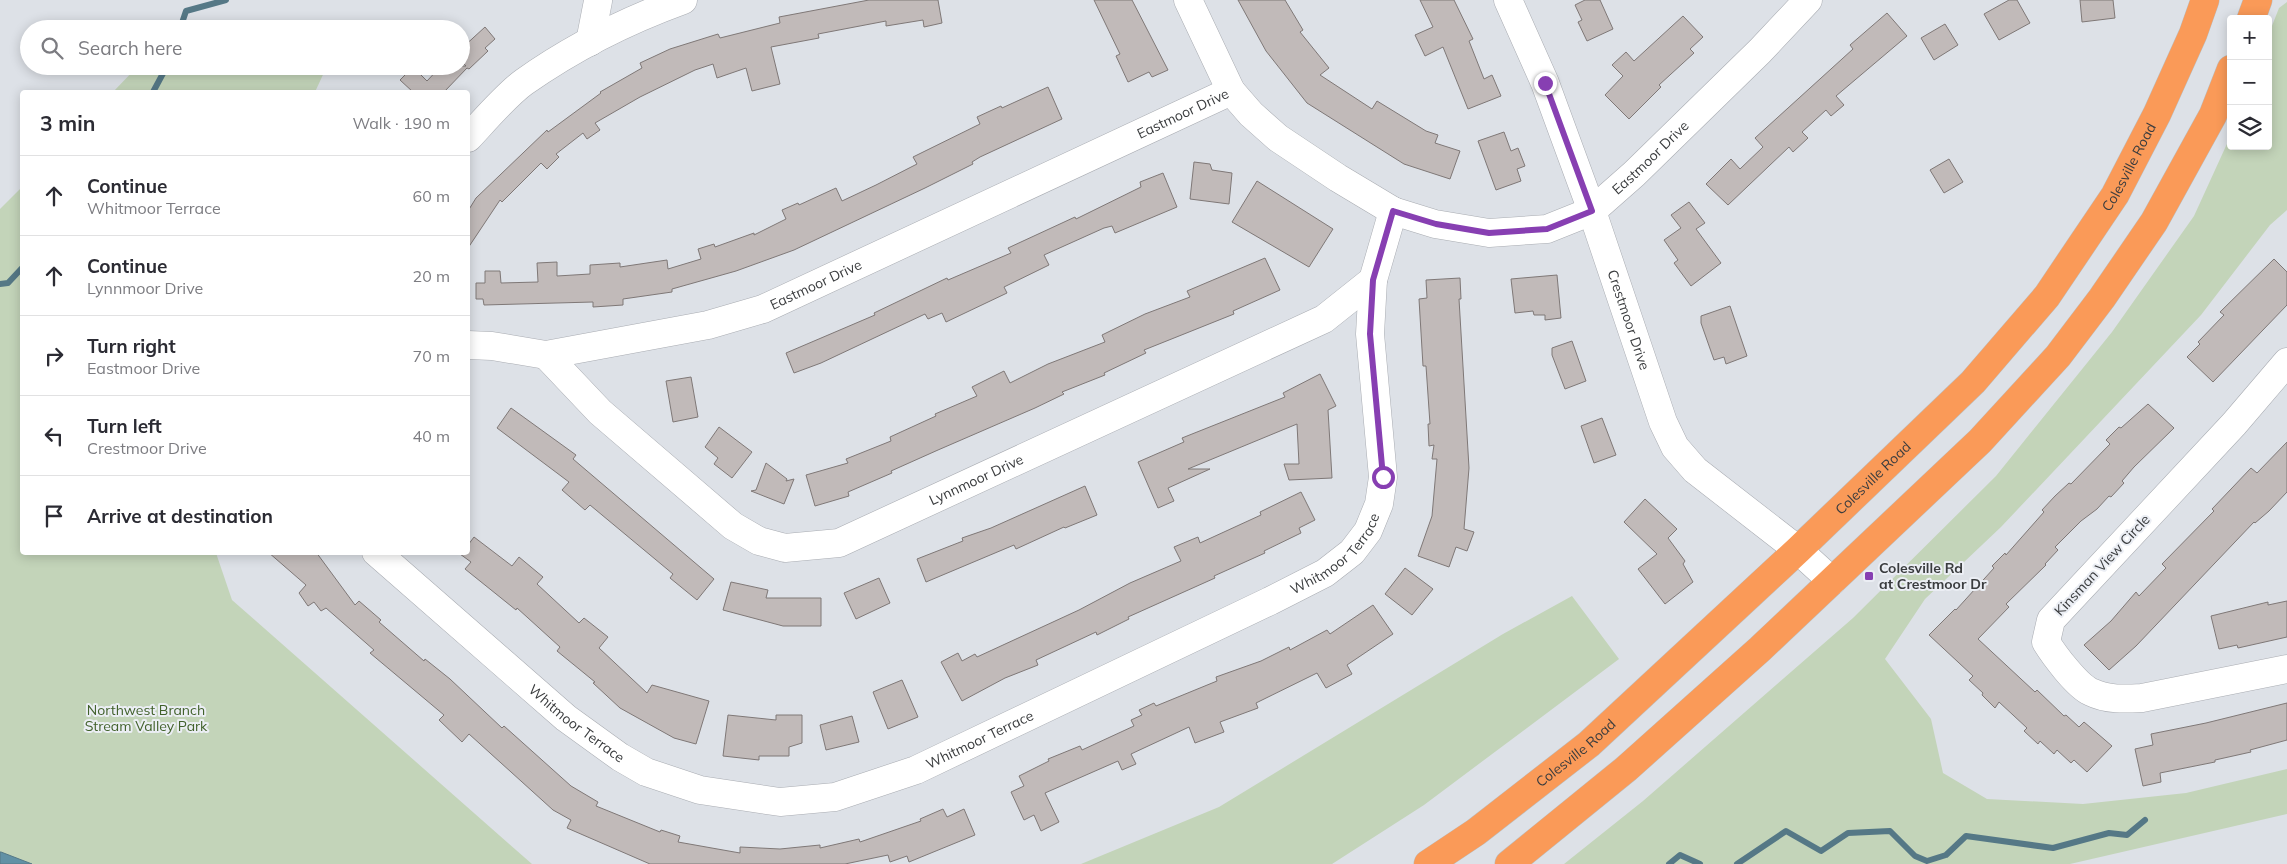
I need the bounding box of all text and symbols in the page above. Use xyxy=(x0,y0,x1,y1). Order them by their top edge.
map controls xyxy=(2227,15,2272,150)
button: + xyxy=(2227,15,2272,60)
search box xyxy=(20,20,470,75)
icon: search xyxy=(38,34,66,62)
text: Search here xyxy=(78,36,182,60)
button: − xyxy=(2227,60,2272,105)
route end xyxy=(1534,72,1557,95)
street label: Eastmoor Drive xyxy=(1134,84,1232,143)
button: layers xyxy=(2227,105,2272,150)
text: 3 min xyxy=(40,110,95,136)
text: Walk · 190 m xyxy=(352,113,450,133)
street label: Eastmoor Drive xyxy=(1608,117,1692,198)
street label: Colesville Road xyxy=(2098,120,2160,215)
text: Continue xyxy=(87,174,167,198)
icon: ahead xyxy=(40,182,68,210)
text: 60 m xyxy=(413,186,450,206)
text: Whitmoor Terrace xyxy=(87,198,221,218)
text: Continue xyxy=(87,254,167,278)
street label: Eastmoor Drive xyxy=(767,255,865,314)
icon: ahead xyxy=(40,262,68,290)
text: 20 m xyxy=(413,266,450,286)
street label: Crestmoor Drive xyxy=(1603,267,1654,372)
text: Lynnmoor Drive xyxy=(87,278,203,298)
text: Turn right xyxy=(87,334,176,358)
icon: right xyxy=(40,342,68,370)
text: 70 m xyxy=(413,346,450,366)
text: Eastmoor Drive xyxy=(87,358,200,378)
text: Turn left xyxy=(87,414,162,438)
icon: left xyxy=(40,422,68,450)
text: 40 m xyxy=(413,426,450,446)
text: Crestmoor Drive xyxy=(87,438,207,458)
street label: Colesville Road xyxy=(1831,438,1915,518)
street label: Lynnmoor Drive xyxy=(926,450,1026,509)
route start xyxy=(1372,466,1395,489)
icon: arrive xyxy=(40,502,68,530)
text: Arrive at destination xyxy=(87,504,273,528)
street label: Whitmoor Terrace xyxy=(1287,510,1383,598)
street label: Kinsman View Circle xyxy=(2050,511,2154,619)
place label: Colesville Rd at Crestmoor Dr xyxy=(1879,559,1987,593)
marker: Colesville Rd at Crestmoor Dr xyxy=(1863,570,1875,582)
street label: Whitmoor Terrace xyxy=(525,680,628,766)
park label: Northwest Branch Stream Valley Park xyxy=(85,701,208,735)
street label: Whitmoor Terrace xyxy=(923,706,1036,773)
street label: Colesville Road xyxy=(1532,715,1619,791)

